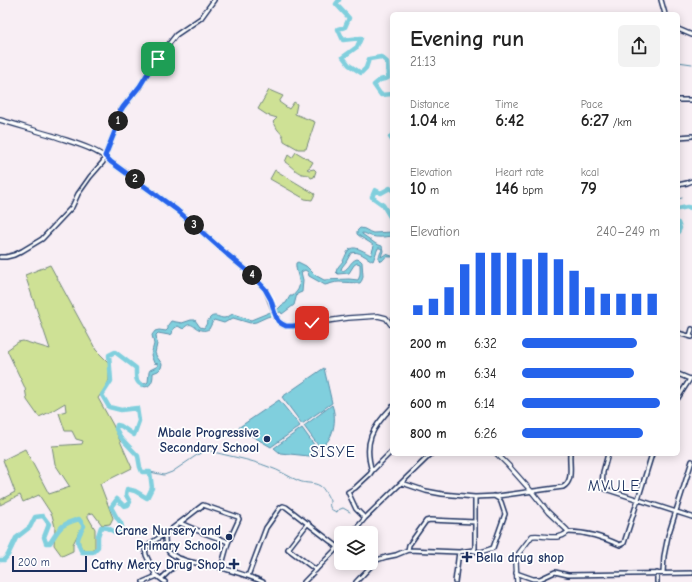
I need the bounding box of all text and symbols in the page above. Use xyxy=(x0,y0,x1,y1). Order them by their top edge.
button: share xyxy=(618,25,660,67)
text: Evening run xyxy=(410,26,524,52)
pin xyxy=(141,42,175,76)
icon: arrive xyxy=(147,48,169,70)
text: 21:13 xyxy=(410,54,436,69)
text: Distance xyxy=(410,98,449,111)
text: Time xyxy=(495,98,518,111)
text: Pace xyxy=(581,98,603,111)
pin: 1 xyxy=(108,111,128,131)
text: 1.04 xyxy=(410,111,437,130)
text: 6:42 xyxy=(495,111,524,130)
text: 6:27 xyxy=(581,111,609,130)
text: 1 xyxy=(116,114,120,127)
text: km xyxy=(437,116,456,129)
text: /km xyxy=(609,116,632,129)
text: Elevation xyxy=(410,166,452,179)
text: Heart rate xyxy=(495,166,544,179)
text: kcal xyxy=(581,166,599,179)
pin: 2 xyxy=(125,169,145,189)
text: 2 xyxy=(132,172,138,185)
text: 10 xyxy=(410,179,426,198)
text: 146 xyxy=(495,179,519,198)
text: 79 xyxy=(581,179,597,198)
text: m xyxy=(426,184,439,197)
text: bpm xyxy=(519,184,543,197)
pin: 3 xyxy=(184,215,204,235)
text: 3 xyxy=(191,218,197,231)
text: Elevation xyxy=(410,224,460,239)
text: 240–249 m xyxy=(596,224,660,239)
pin: 4 xyxy=(242,265,262,285)
text: 4 xyxy=(249,268,255,281)
pin xyxy=(295,306,329,340)
icon: check xyxy=(301,312,323,334)
text: 200 m xyxy=(410,336,446,351)
text: 6:32 xyxy=(474,336,497,351)
text: 400 m xyxy=(410,366,446,381)
text: 6:34 xyxy=(474,366,496,381)
text: 600 m xyxy=(410,396,447,411)
text: 6:14 xyxy=(474,396,495,411)
place label: Mbale Progressive Secondary School xyxy=(158,425,260,455)
text: 800 m xyxy=(410,426,447,441)
text: 6:26 xyxy=(474,426,497,441)
marker: Mbale Progressive Secondary School xyxy=(262,434,272,444)
district label: SISYE xyxy=(310,443,356,461)
district label: MVULE xyxy=(588,477,640,495)
place label: Crane Nursery and Primary School xyxy=(115,523,221,553)
map controls xyxy=(334,526,378,570)
button: layers xyxy=(334,526,378,570)
marker: Crane Nursery and Primary School xyxy=(224,532,234,542)
place label: Bella drug shop xyxy=(476,550,564,565)
marker: Bella drug shop xyxy=(461,551,473,563)
scale bar xyxy=(12,554,87,573)
text: 200 m xyxy=(18,556,50,569)
place label: Cathy Mercy Drug Shop xyxy=(91,557,225,572)
marker: Cathy Mercy Drug Shop xyxy=(228,558,240,570)

